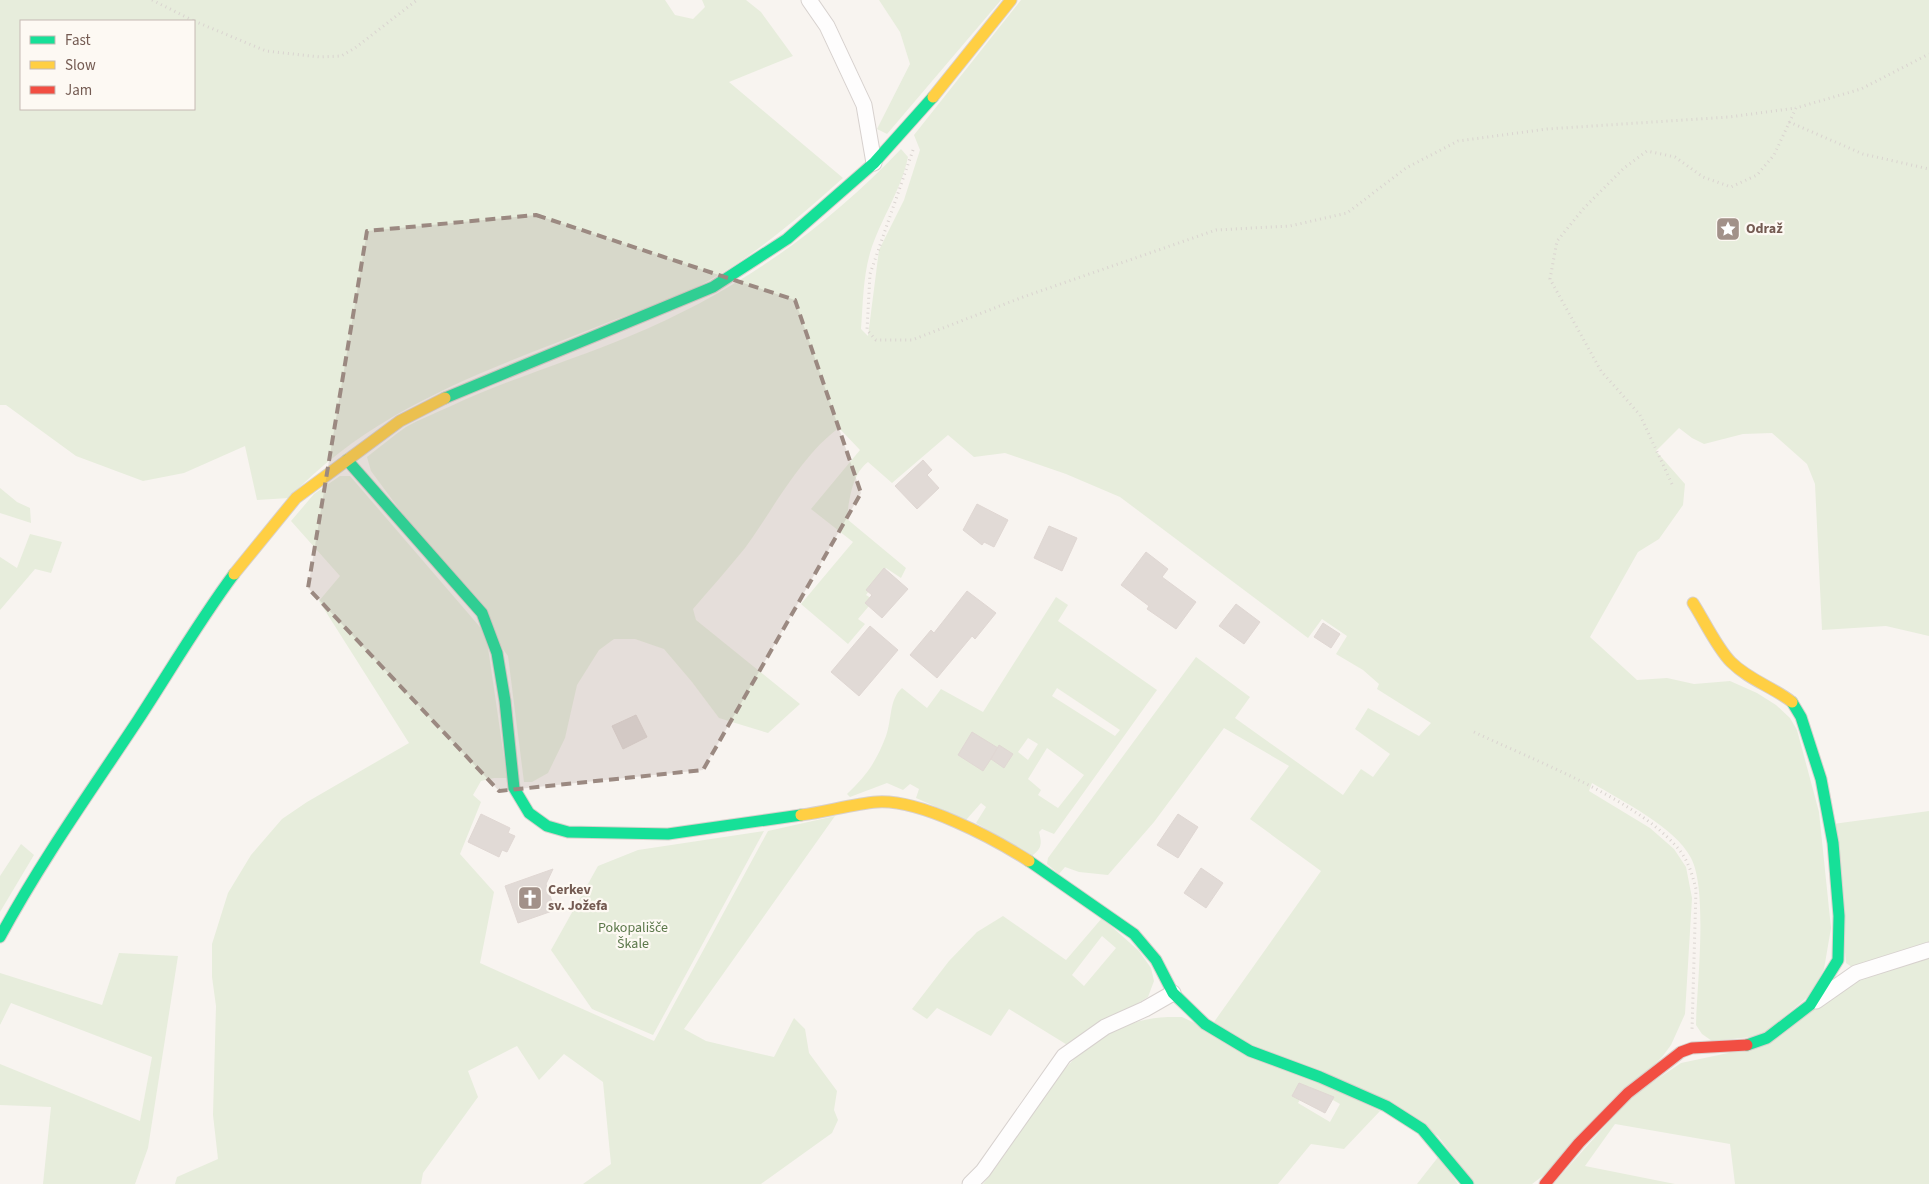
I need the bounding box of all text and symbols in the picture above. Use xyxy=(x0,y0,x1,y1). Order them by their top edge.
legend xyxy=(20,20,195,110)
text: Fast xyxy=(65,30,91,51)
text: Slow xyxy=(65,55,96,76)
text: Jam xyxy=(65,80,92,101)
place icon: Odraž xyxy=(1715,216,1741,242)
place label: Odraž xyxy=(1746,219,1783,239)
place label: Cerkev sv. Jožefa xyxy=(548,880,608,916)
church icon: Cerkev sv. Jožefa xyxy=(517,885,543,911)
park label: Pokopališče Škale xyxy=(598,918,668,954)

